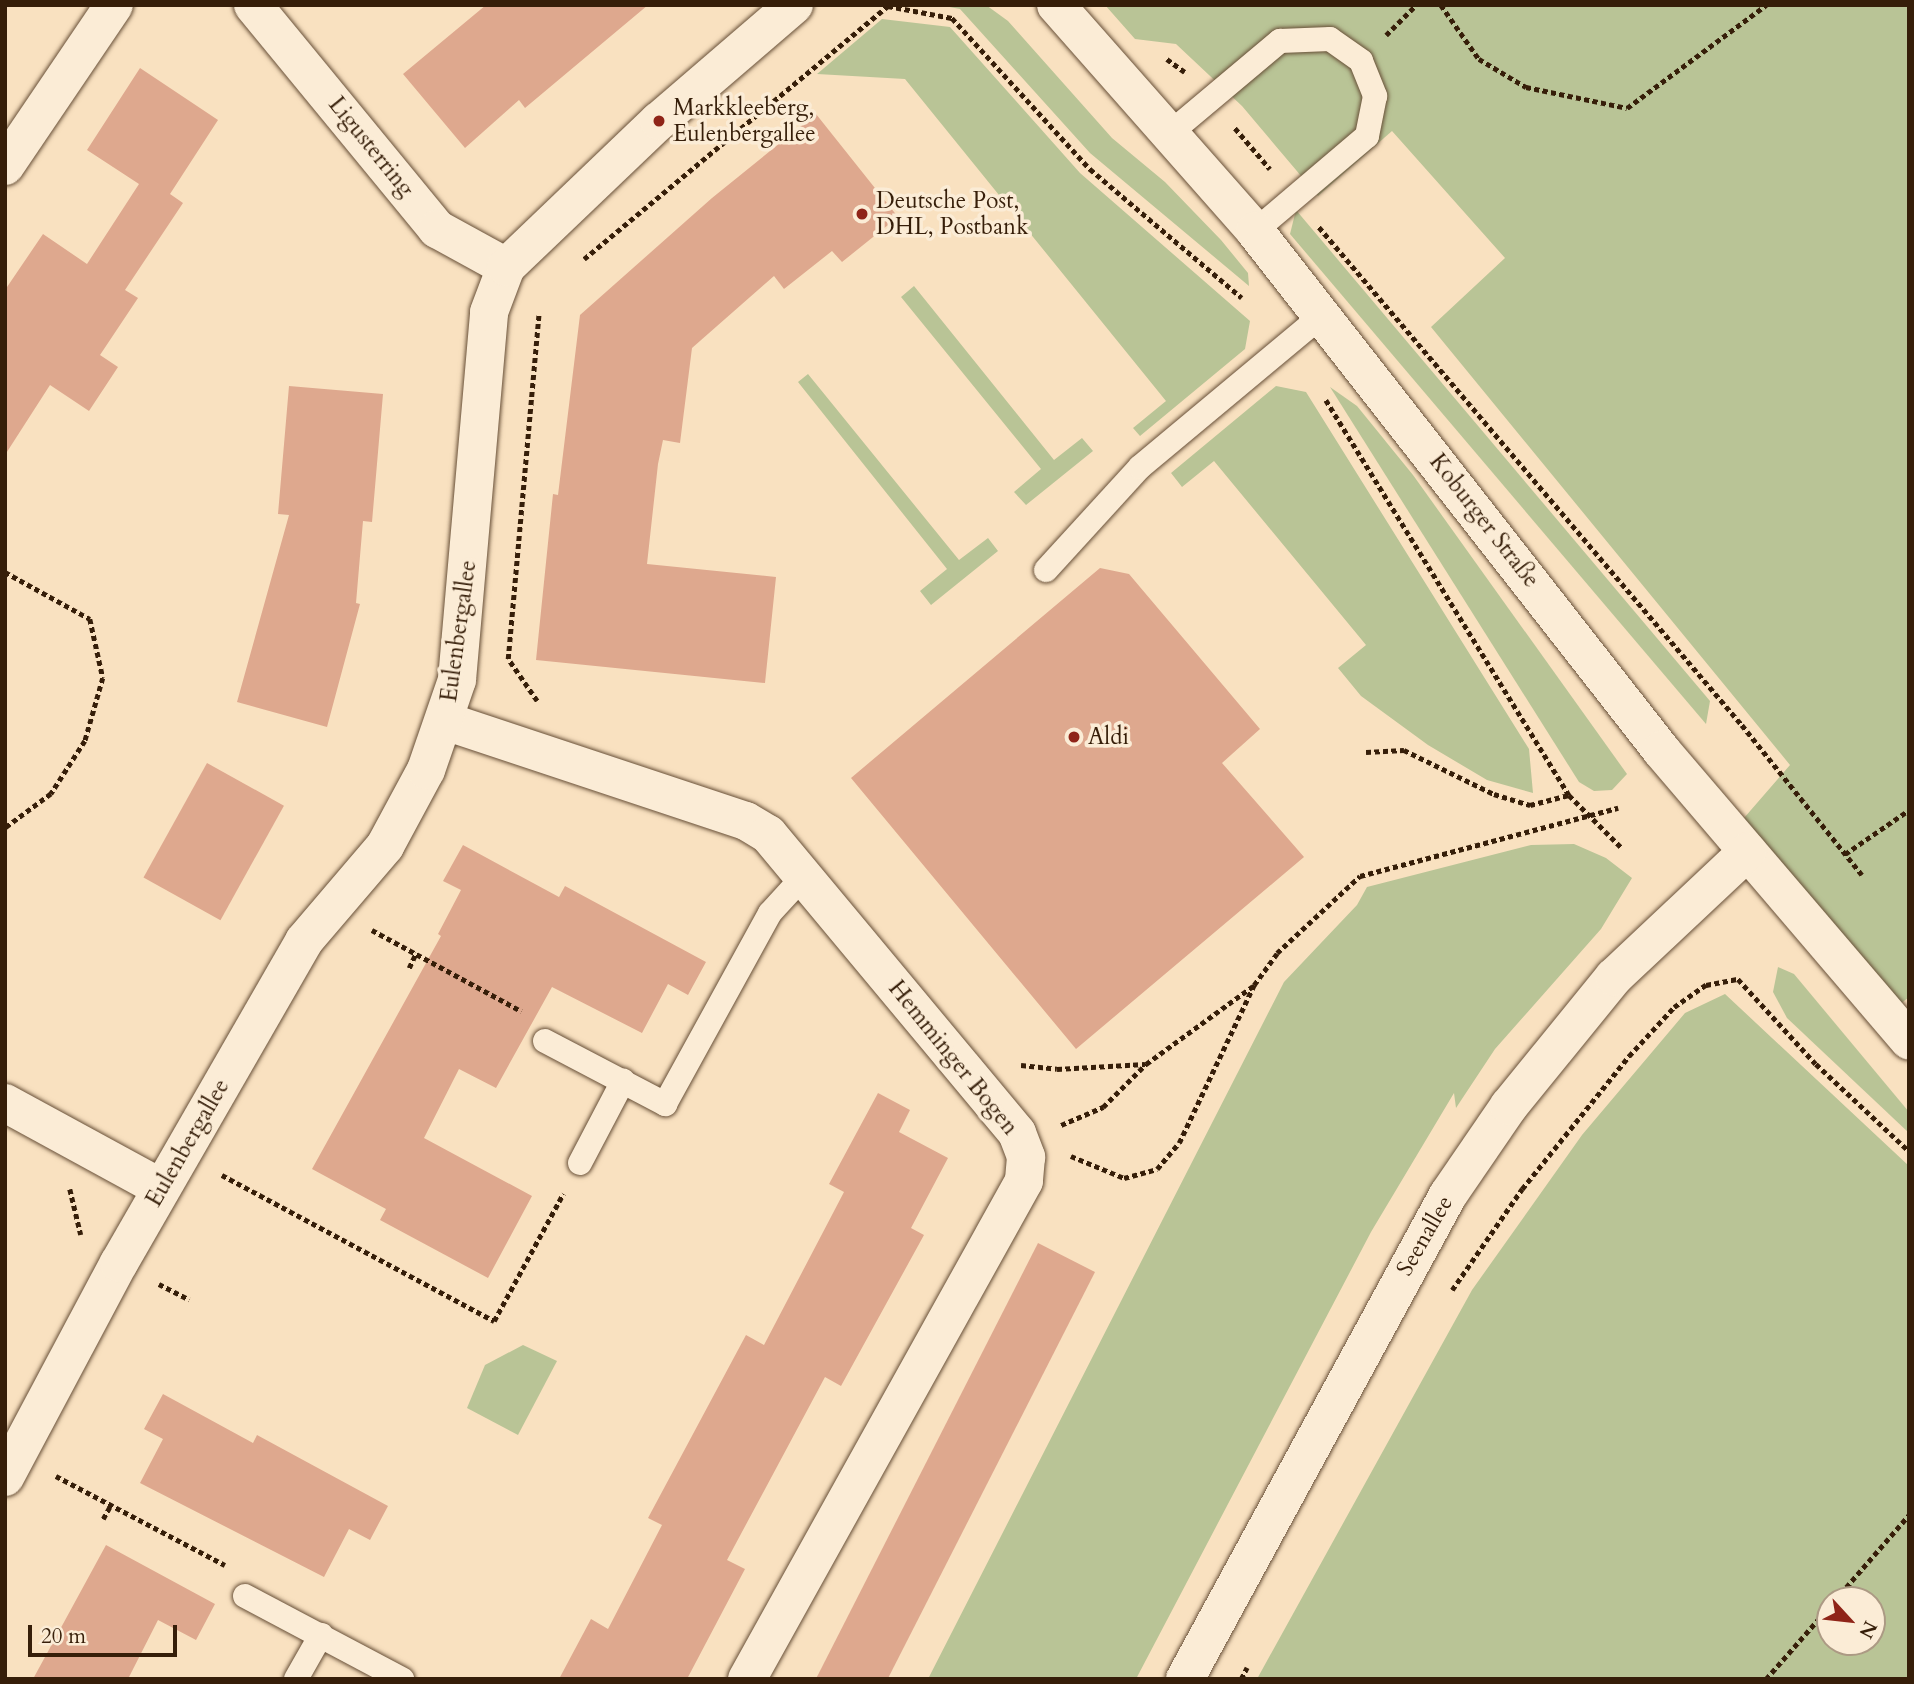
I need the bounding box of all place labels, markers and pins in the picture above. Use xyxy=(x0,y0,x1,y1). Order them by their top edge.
place label: Markkleeberg, Eulenbergallee xyxy=(673,94,816,148)
marker: Markkleeberg, Eulenbergallee xyxy=(651,113,667,129)
place label: Deutsche Post, DHL, Postbank xyxy=(876,187,1028,241)
marker: Deutsche Post, DHL, Postbank xyxy=(854,206,870,222)
place label: Aldi xyxy=(1088,723,1129,751)
marker: Aldi xyxy=(1066,729,1082,745)

